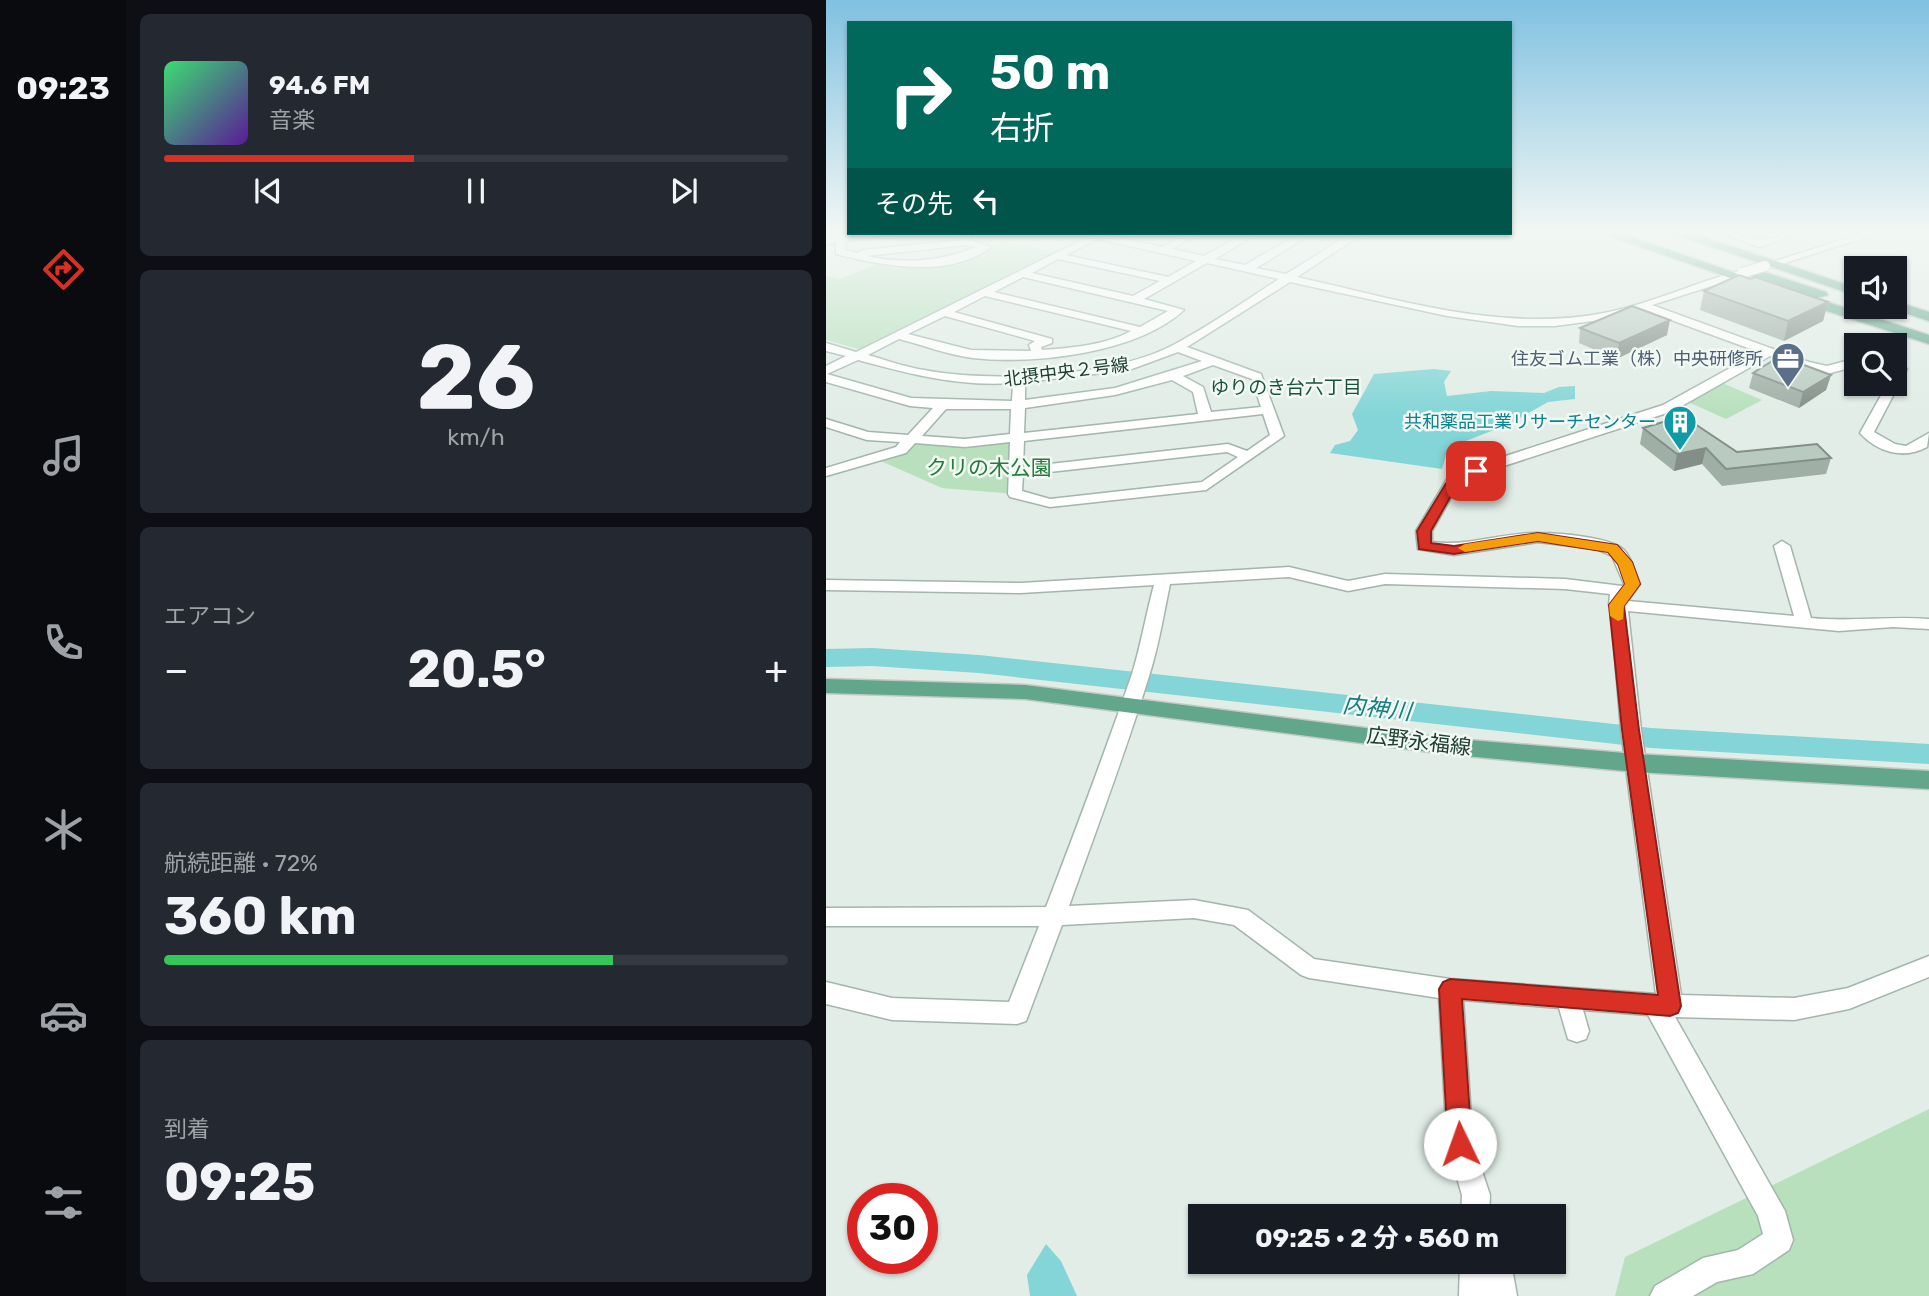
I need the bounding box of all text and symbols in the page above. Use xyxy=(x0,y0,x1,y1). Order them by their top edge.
text: 50 m xyxy=(990,43,1110,101)
icon: right xyxy=(875,49,966,140)
text: 09:23 xyxy=(16,69,110,107)
text: 94.6 FM xyxy=(269,70,370,101)
text: 音楽 xyxy=(269,106,315,134)
text: 右折 xyxy=(990,109,1054,147)
icon: previous xyxy=(249,172,287,210)
icon: pause xyxy=(457,172,495,210)
icon: next xyxy=(665,172,703,210)
icon: left xyxy=(967,182,1005,220)
text: その先 xyxy=(875,189,953,220)
icon: directions xyxy=(39,245,88,294)
map controls xyxy=(1844,256,1907,396)
button: sound xyxy=(1844,256,1907,319)
text: 26 xyxy=(417,323,535,431)
button: search xyxy=(1844,333,1907,396)
office icon: 住友ゴム工業（株）中央研修所 xyxy=(1769,340,1807,389)
place label: 住友ゴム工業（株）中央研修所 xyxy=(1511,348,1763,370)
street label: 北摂中央２号線 xyxy=(1002,353,1130,391)
district label: ゆりのき台六丁目 xyxy=(1210,376,1362,399)
building icon: 共和薬品工業リサーチセンター xyxy=(1661,403,1699,452)
place label: 共和薬品工業リサーチセンター xyxy=(1404,411,1656,433)
text: km/h xyxy=(447,423,505,451)
icon: music xyxy=(39,431,88,480)
pin xyxy=(1446,441,1506,501)
icon: arrive xyxy=(1457,452,1495,490)
park label: クリの木公園 xyxy=(926,455,1052,480)
text: エアコン xyxy=(164,602,256,630)
icon: phone xyxy=(39,618,88,667)
text: 20.5° xyxy=(407,638,546,700)
text: − xyxy=(164,647,189,693)
text: + xyxy=(764,647,788,693)
water label: 内神川 xyxy=(1341,690,1416,726)
street label: 広野永福線 xyxy=(1365,722,1473,760)
icon: climate xyxy=(39,805,88,854)
text: 航続距離 · 72% xyxy=(164,849,318,877)
text: 360 km xyxy=(164,885,357,947)
icon: car xyxy=(39,991,88,1040)
position arrow xyxy=(1423,1107,1497,1181)
text: 到着 xyxy=(164,1115,210,1143)
text: 09:25 xyxy=(164,1151,315,1213)
icon: filters xyxy=(39,1178,88,1227)
speed limit sign: 30 xyxy=(847,1183,938,1274)
text: 09:25 · 2 分 · 560 m xyxy=(1255,1223,1499,1254)

